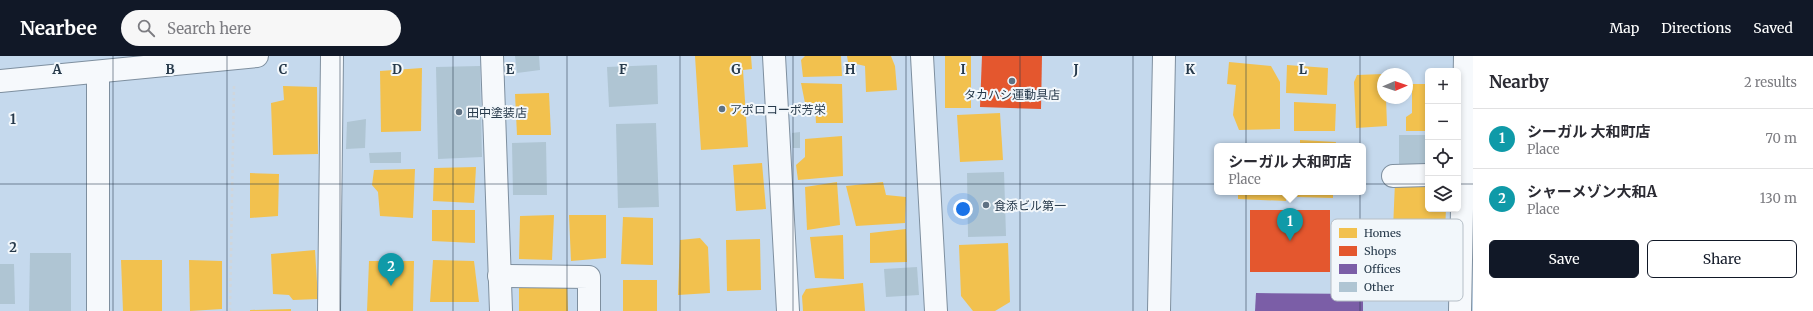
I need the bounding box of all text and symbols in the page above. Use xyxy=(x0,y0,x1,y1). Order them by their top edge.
search box xyxy=(121,10,401,46)
text: Nearbee xyxy=(20,16,97,40)
icon: search xyxy=(135,17,157,39)
text: Search here xyxy=(167,19,251,38)
text: Map xyxy=(1609,19,1639,37)
text: Directions xyxy=(1661,19,1731,37)
text: Saved xyxy=(1753,19,1793,37)
text: A xyxy=(51,61,62,78)
text: B xyxy=(165,61,175,78)
text: C xyxy=(279,61,288,78)
text: D xyxy=(392,61,402,78)
text: E xyxy=(506,61,515,78)
text: F xyxy=(619,61,627,78)
text: G xyxy=(731,61,741,78)
text: H xyxy=(845,61,856,78)
text: I xyxy=(960,61,966,78)
text: J xyxy=(1072,61,1079,78)
text: K xyxy=(1185,61,1195,78)
text: L xyxy=(1299,61,1308,78)
north arrow xyxy=(1377,68,1413,104)
map controls xyxy=(1425,68,1461,212)
button: + xyxy=(1425,68,1461,104)
text: Nearby xyxy=(1489,71,1549,93)
text: 2 results xyxy=(1744,74,1797,91)
marker: タカハシ運動具店 xyxy=(1007,76,1017,86)
place label: タカハシ運動具店 xyxy=(964,87,1060,102)
place label: アポロコーポ芳栄 xyxy=(730,102,826,117)
marker: アポロコーポ芳栄 xyxy=(717,104,727,114)
button: − xyxy=(1425,104,1461,140)
place label: 田中塗装店 xyxy=(467,105,527,120)
marker: 田中塗装店 xyxy=(454,107,464,117)
text: 1 xyxy=(10,111,16,128)
text: シーガル 大和町店 xyxy=(1527,122,1651,141)
text: 1 xyxy=(1499,130,1505,147)
text: 70 m xyxy=(1766,130,1797,147)
button: locate xyxy=(1425,140,1461,176)
text: Place xyxy=(1527,141,1560,158)
popup xyxy=(1214,143,1366,195)
text: シーガル 大和町店 xyxy=(1228,152,1352,171)
text: Place xyxy=(1228,171,1261,188)
button: layers xyxy=(1425,176,1461,212)
text: シャーメゾン大和A xyxy=(1527,182,1657,201)
text: 2 xyxy=(1498,190,1506,207)
text: 130 m xyxy=(1760,190,1797,207)
place label: 食添ビル第一 xyxy=(994,198,1066,213)
your location xyxy=(953,199,973,219)
marker: 食添ビル第一 xyxy=(981,200,991,210)
text: Place xyxy=(1527,201,1560,218)
pin: 1 xyxy=(1277,208,1303,241)
legend xyxy=(1331,219,1463,301)
text: Homes xyxy=(1364,226,1401,240)
text: 2 xyxy=(9,239,17,256)
button: Save xyxy=(1489,240,1639,278)
button: Share xyxy=(1647,240,1797,278)
text: Shops xyxy=(1364,244,1396,258)
pin: 2 xyxy=(378,253,404,286)
text: Offices xyxy=(1364,262,1401,276)
text: Other xyxy=(1364,280,1394,294)

